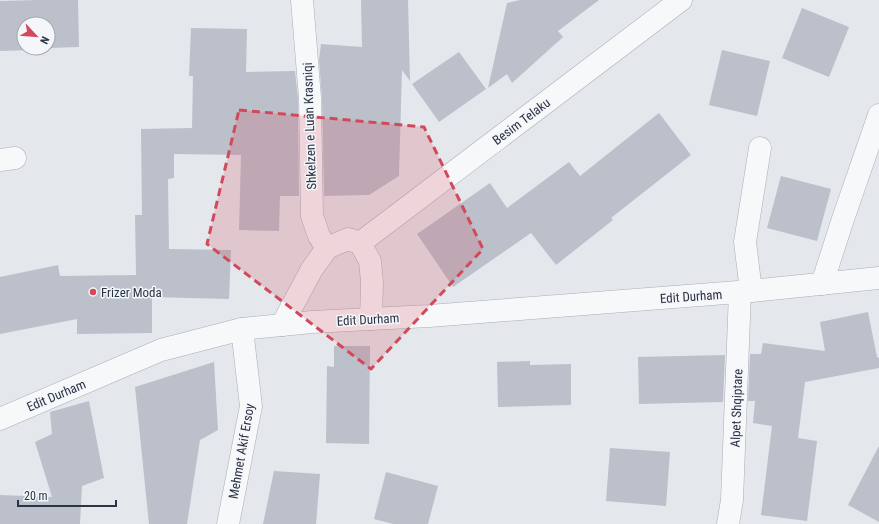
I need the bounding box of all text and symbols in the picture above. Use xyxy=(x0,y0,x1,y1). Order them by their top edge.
north arrow xyxy=(16,16,56,56)
text: N xyxy=(37,34,52,46)
street label: Shkelzen e Luan Krasniqi xyxy=(300,62,319,190)
street label: Besim Telaku xyxy=(490,95,553,148)
place label: Frizer Moda xyxy=(101,285,162,300)
marker: Frizer Moda xyxy=(88,287,98,297)
street label: Edit Durham xyxy=(659,287,723,306)
street label: Edit Durham xyxy=(336,310,400,329)
street label: Alpet Shqiptare xyxy=(728,368,745,448)
street label: Edit Durham xyxy=(24,376,88,415)
street label: Mehmet Akif Ersoy xyxy=(226,402,257,500)
scale bar xyxy=(18,482,116,508)
text: 20 m xyxy=(24,489,48,503)

